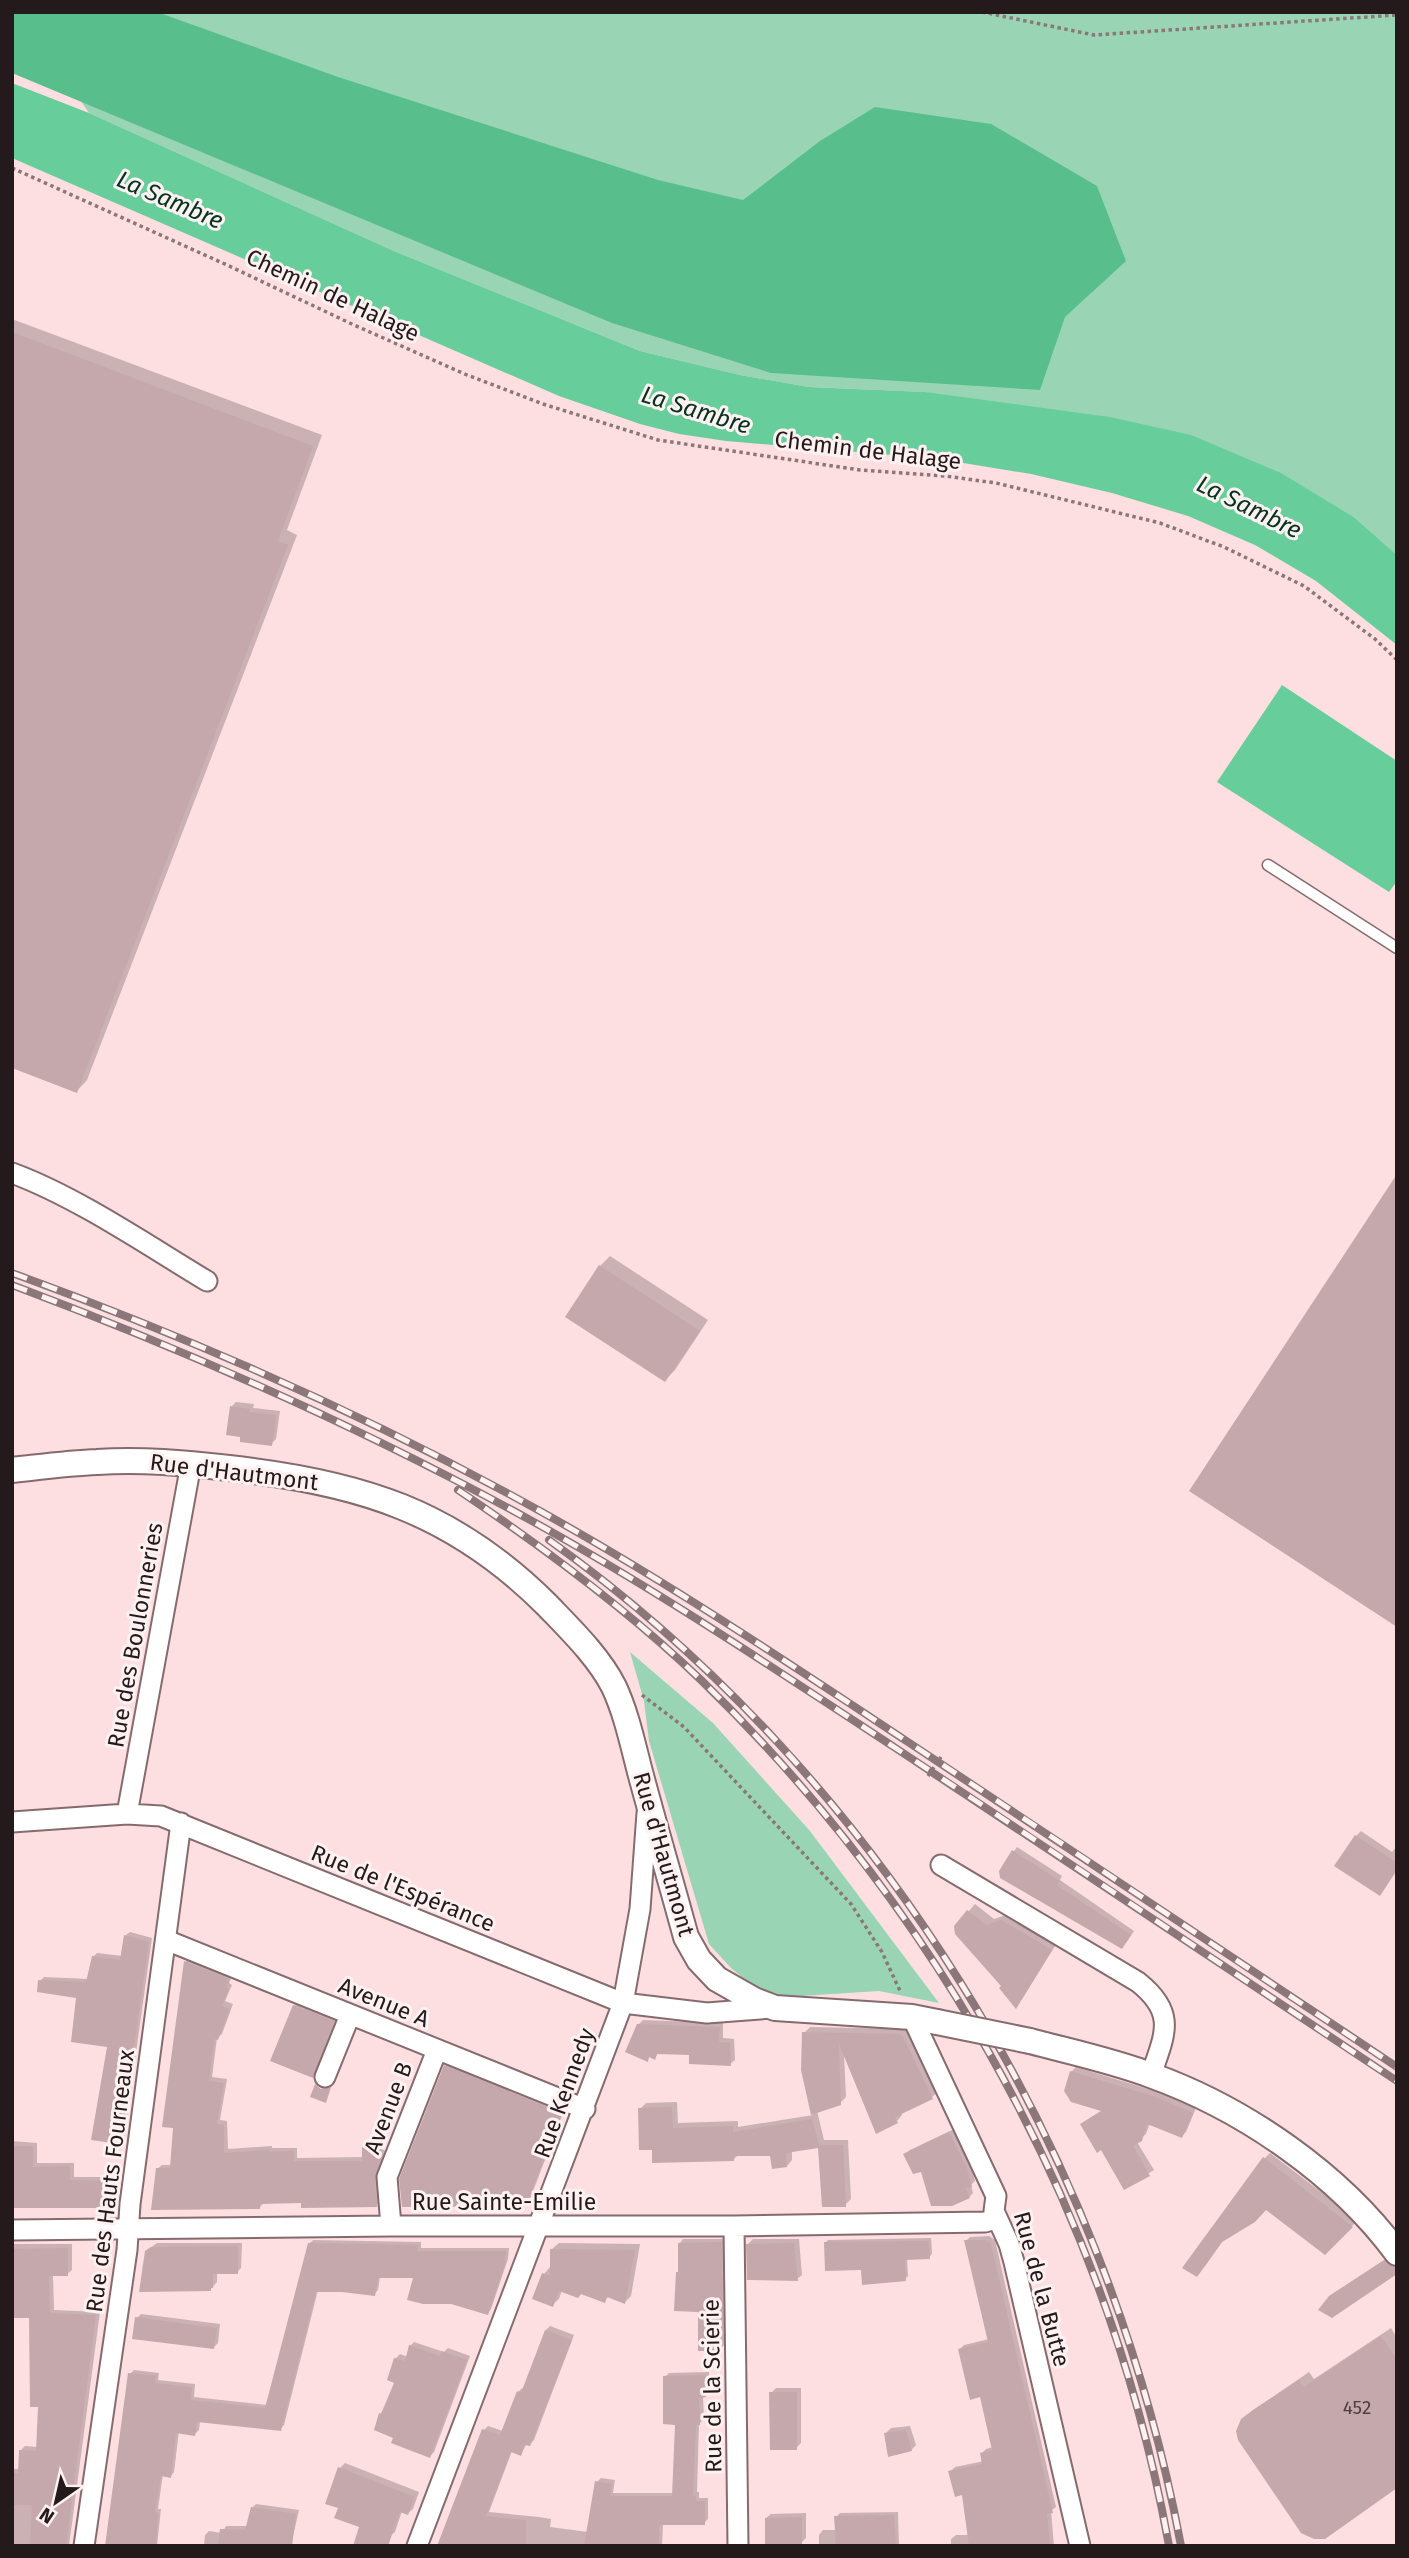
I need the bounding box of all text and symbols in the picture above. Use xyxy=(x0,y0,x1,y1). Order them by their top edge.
water label: La Sambre xyxy=(113,165,227,235)
street label: Chemin de Halage xyxy=(242,243,424,347)
water label: La Sambre xyxy=(638,380,754,440)
street label: Chemin de Halage xyxy=(773,425,963,475)
water label: La Sambre xyxy=(1192,470,1306,544)
street label: Rue d'Hautmont xyxy=(148,1448,321,1496)
street label: Rue des Boulonneries xyxy=(101,1520,169,1750)
street label: Rue d'Hautmont xyxy=(627,1769,701,1940)
street label: Rue de l'Espérance xyxy=(307,1838,499,1938)
street label: Avenue A xyxy=(334,1971,434,2033)
street label: Rue Kennedy xyxy=(528,2024,601,2162)
street label: Rue des Hauts Fourneaux xyxy=(80,2047,140,2314)
street label: Avenue B xyxy=(358,2058,418,2158)
street label: Rue Sainte-Emilie xyxy=(412,2188,596,2216)
street label: Rue de la Butte xyxy=(1008,2208,1076,2370)
street label: Rue de la Scierie xyxy=(696,2299,728,2473)
house number: 452 xyxy=(1343,2396,1371,2419)
north arrow xyxy=(21,2467,91,2537)
text: N xyxy=(35,2503,58,2529)

